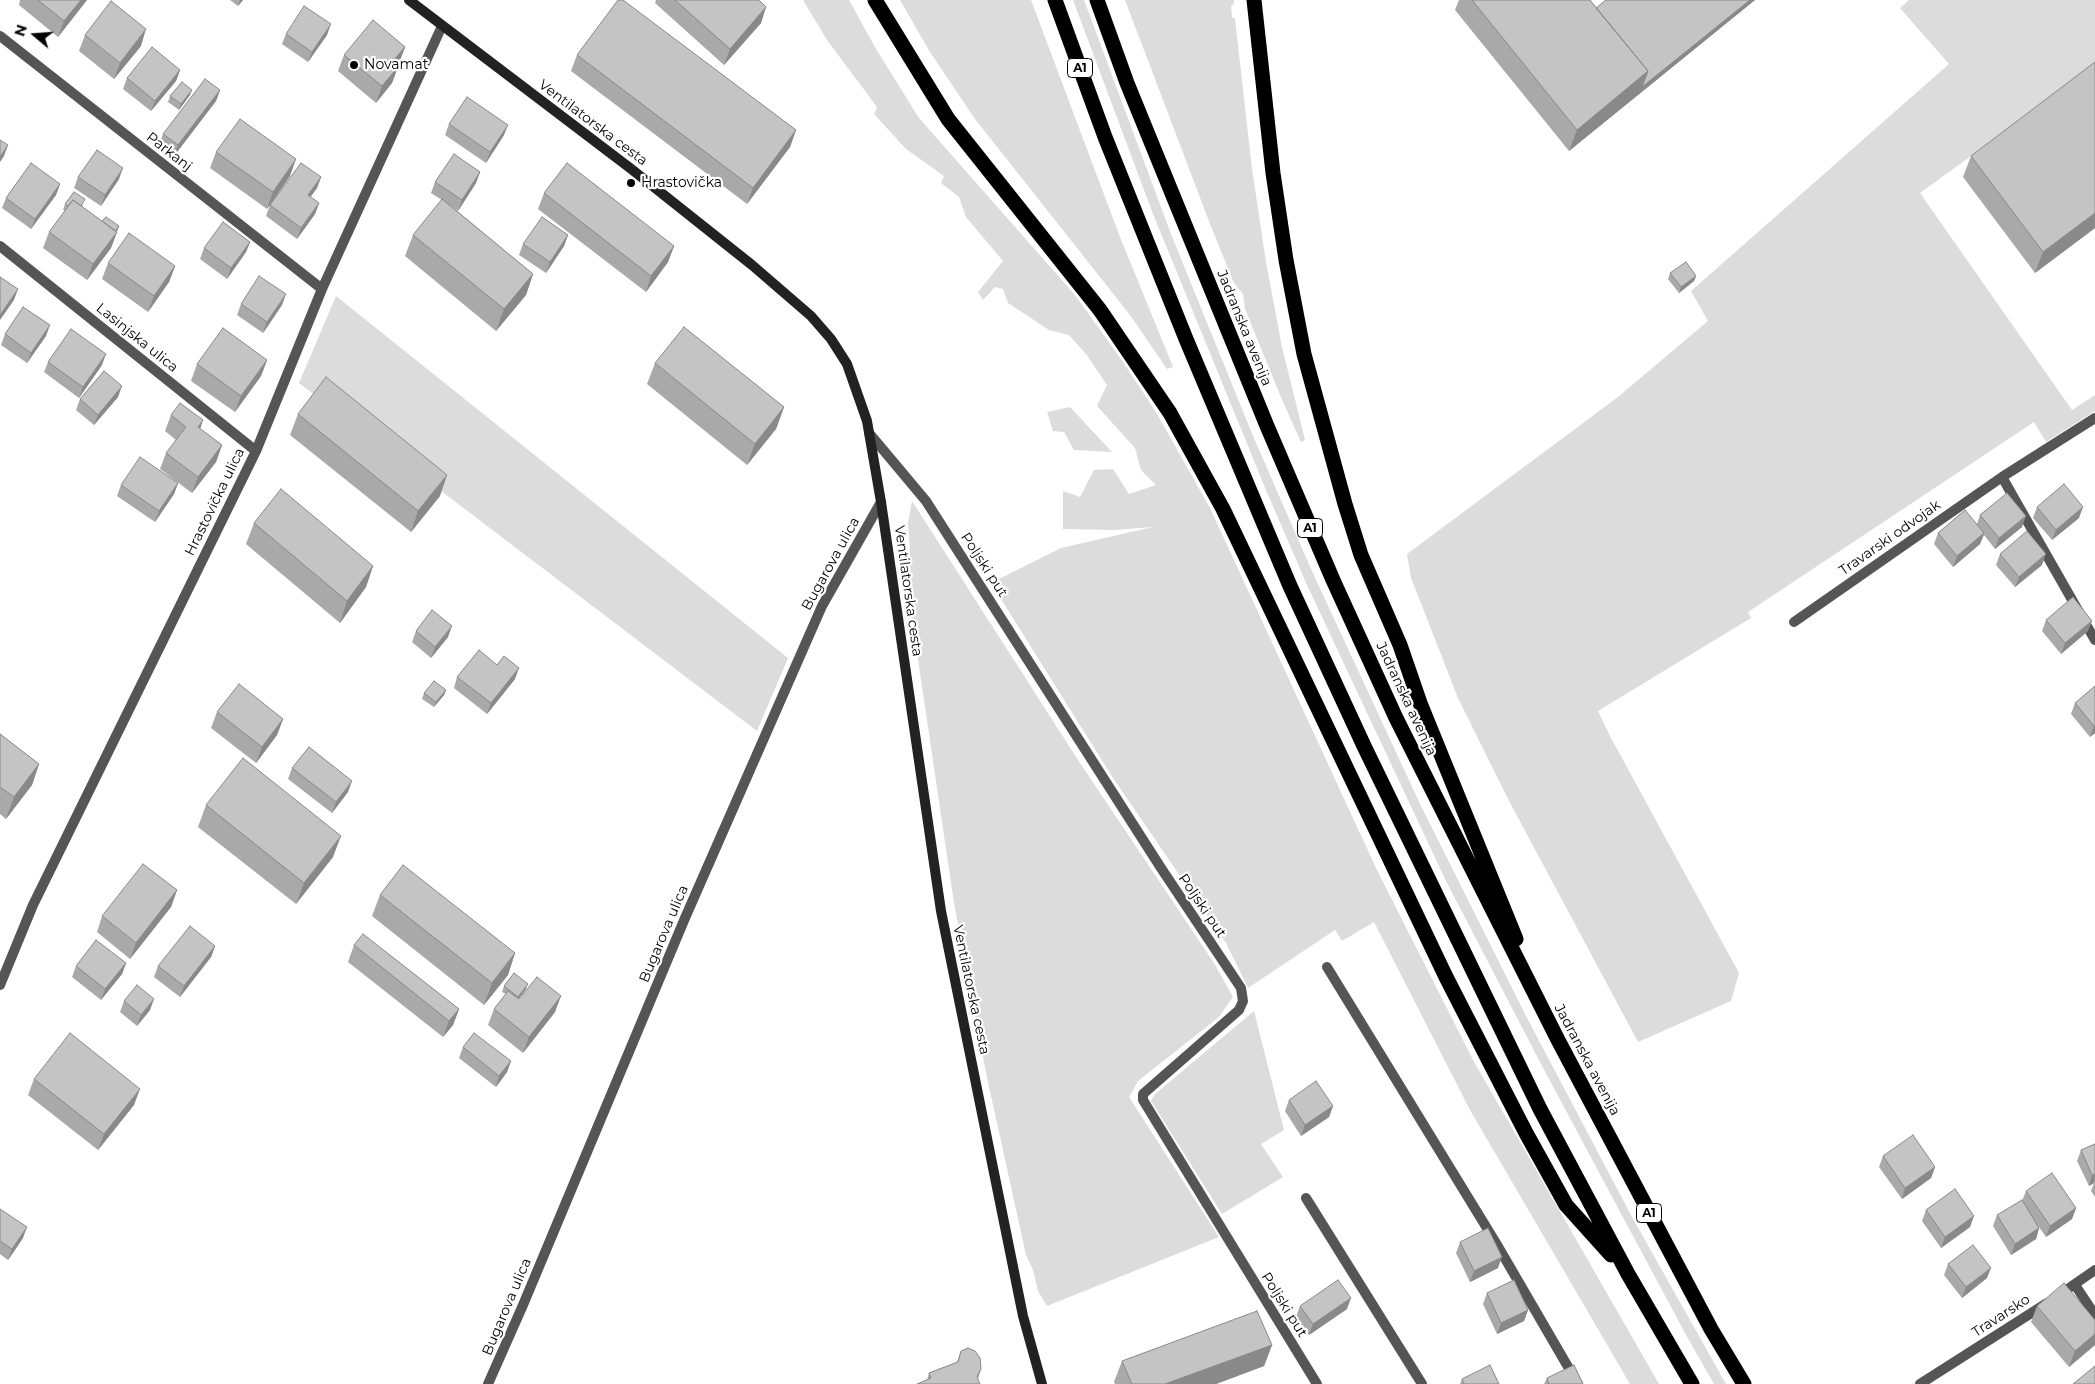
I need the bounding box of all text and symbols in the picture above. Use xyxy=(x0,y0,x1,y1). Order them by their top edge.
north arrow xyxy=(10,10,60,60)
text: N xyxy=(10,22,31,39)
place label: Novamat xyxy=(364,57,428,73)
road number: A1 xyxy=(1068,58,1092,78)
marker: Novamat xyxy=(348,59,360,71)
street label: Ventilatorska cesta xyxy=(535,77,651,169)
street label: Parkanj xyxy=(143,129,195,175)
place label: Hrastovička xyxy=(641,175,722,191)
marker: Hrastovička xyxy=(625,177,637,189)
street label: Jadranska avenija xyxy=(1213,267,1275,389)
street label: Lasinjska ulica xyxy=(93,300,181,376)
street label: Hrastovička ulica xyxy=(182,445,248,559)
street label: Travarski odvojak xyxy=(1836,497,1944,579)
street label: Bugarova ulica xyxy=(798,514,864,614)
road number: A1 xyxy=(1298,518,1322,538)
street label: Ventilatorska cesta xyxy=(891,525,925,657)
street label: Poljski put xyxy=(957,530,1011,600)
street label: Jadranska avenija xyxy=(1372,639,1440,759)
street label: Poljski put xyxy=(1174,871,1230,941)
street label: Bugarova ulica xyxy=(636,883,692,985)
street label: Ventilatorska cesta xyxy=(949,924,993,1056)
street label: Jadranska avenija xyxy=(1551,1001,1623,1119)
road number: A1 xyxy=(1636,1204,1662,1222)
street label: Bugarova ulica xyxy=(479,1256,535,1358)
street label: Poljski put xyxy=(1257,1269,1311,1341)
street label: Travarsko xyxy=(1969,1291,2033,1341)

